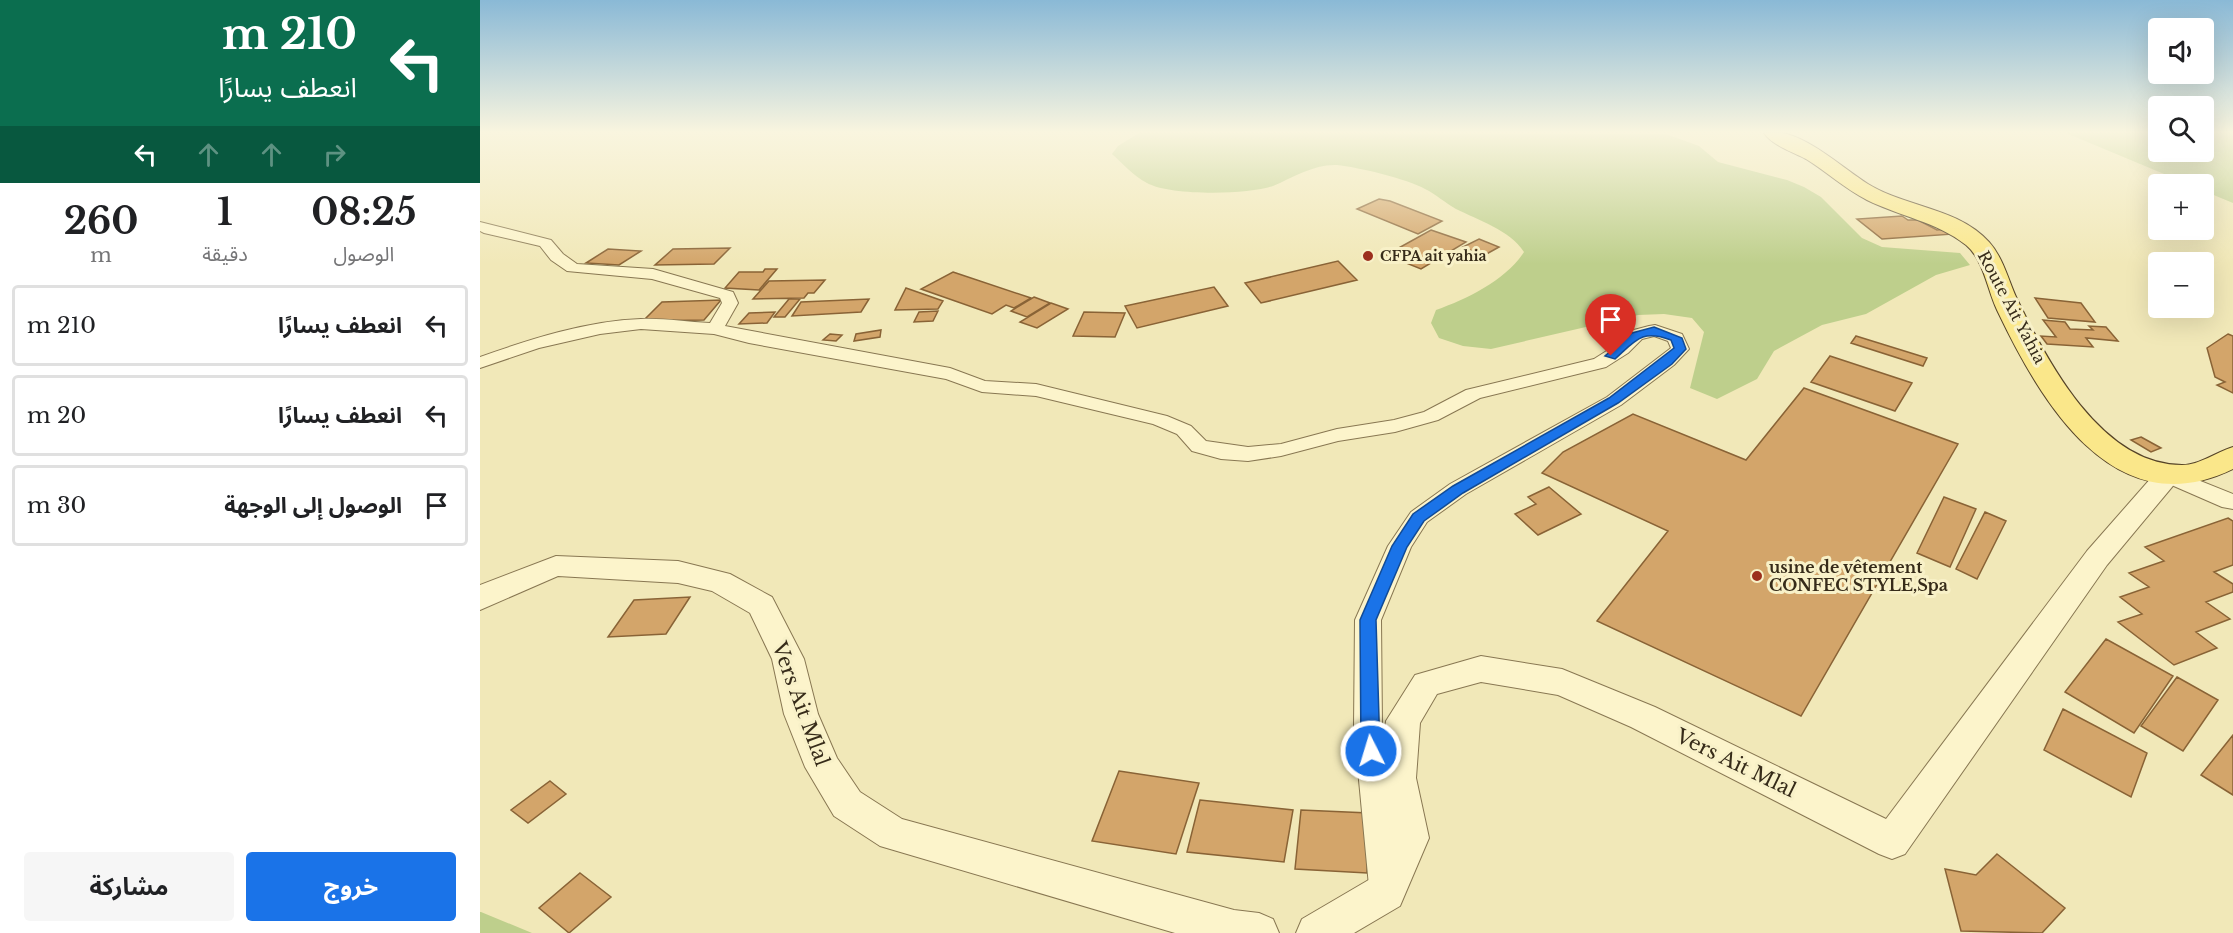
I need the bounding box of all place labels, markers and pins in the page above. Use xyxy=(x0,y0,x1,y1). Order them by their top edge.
place label: CFPA ait yahia xyxy=(1380,247,1487,265)
marker: CFPA ait yahia xyxy=(1361,249,1375,263)
pin xyxy=(1585,294,1636,356)
place label: usine de vêtement CONFEC STYLE,Spa xyxy=(1769,557,1948,595)
marker: usine de vêtement CONFEC STYLE,Spa xyxy=(1750,569,1764,583)

